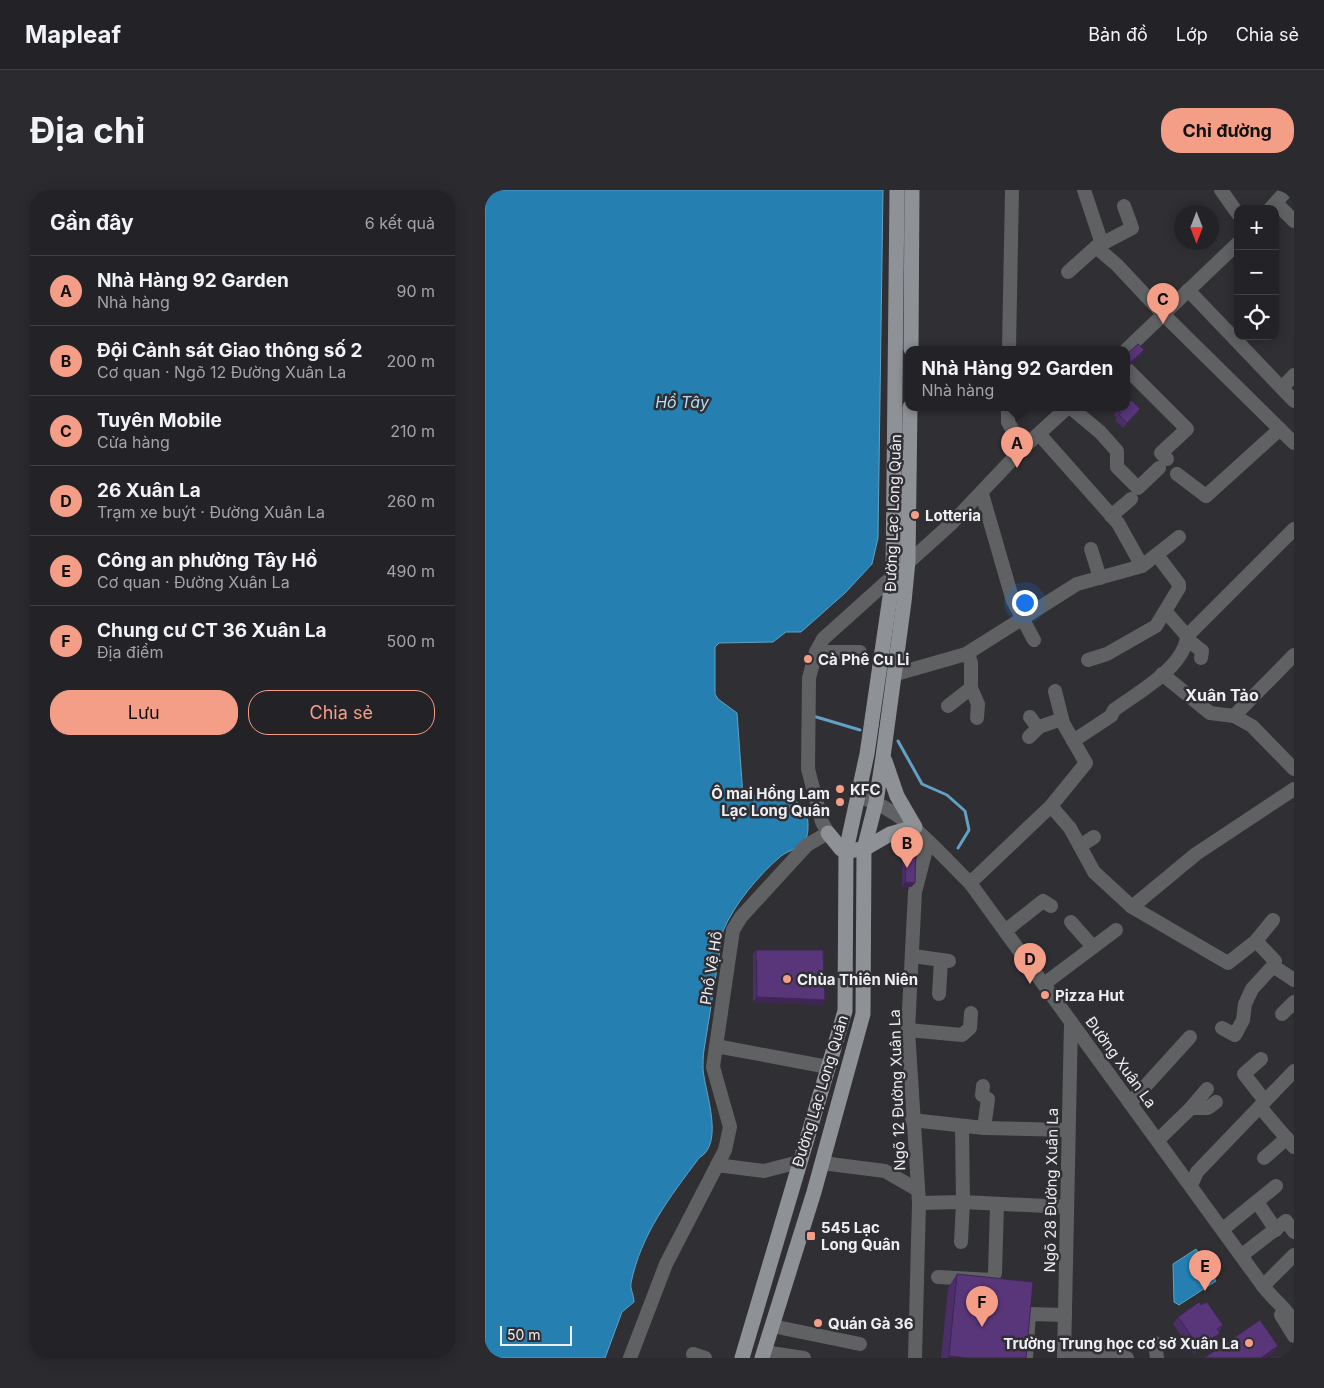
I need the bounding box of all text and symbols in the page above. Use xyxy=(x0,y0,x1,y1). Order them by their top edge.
text: Mapleaf xyxy=(25,20,121,49)
text: Bản đồ xyxy=(1088,24,1148,45)
text: Lớp xyxy=(1176,24,1208,45)
text: Chia sẻ xyxy=(1236,24,1299,45)
button: Chỉ đường xyxy=(1161,108,1294,153)
text: Địa chỉ xyxy=(30,109,145,151)
north arrow xyxy=(1174,205,1219,250)
map controls xyxy=(1234,205,1279,340)
button: + xyxy=(1234,205,1279,250)
text: Gần đây xyxy=(50,210,134,235)
text: 6 kết quả xyxy=(365,213,435,233)
button: − xyxy=(1234,250,1279,295)
text: Nhà Hàng 92 Garden xyxy=(97,269,289,292)
text: A xyxy=(60,281,72,301)
text: 90 m xyxy=(396,281,435,301)
pin: C xyxy=(1147,283,1179,324)
text: Nhà hàng xyxy=(97,292,170,312)
button: locate xyxy=(1234,295,1279,340)
text: Đội Cảnh sát Giao thông số 2 xyxy=(97,339,363,362)
popup xyxy=(905,346,1130,411)
text: B xyxy=(61,351,71,371)
text: 200 m xyxy=(387,351,435,371)
text: Nhà Hàng 92 Garden xyxy=(922,357,1113,380)
text: Cơ quan · Ngõ 12 Đường Xuân La xyxy=(97,362,346,382)
text: Nhà hàng xyxy=(922,380,994,400)
water label: Hồ Tây xyxy=(655,392,710,412)
text: Tuyên Mobile xyxy=(97,409,222,432)
text: C xyxy=(60,421,72,441)
text: 210 m xyxy=(390,421,435,441)
pin: A xyxy=(1001,427,1033,468)
text: Cửa hàng xyxy=(97,432,170,452)
street label: Đường Lạc Long Quân xyxy=(881,434,905,592)
text: 26 Xuân La xyxy=(97,479,201,502)
text: D xyxy=(60,491,72,511)
text: 260 m xyxy=(387,491,435,511)
text: Trạm xe buýt · Đường Xuân La xyxy=(97,502,325,522)
place label: Lotteria xyxy=(925,506,981,525)
marker: Lotteria xyxy=(909,509,921,521)
text: Công an phường Tây Hồ xyxy=(97,549,317,572)
text: E xyxy=(61,561,71,581)
text: 490 m xyxy=(386,561,435,581)
text: Cơ quan · Đường Xuân La xyxy=(97,572,290,592)
your location xyxy=(1012,590,1038,616)
text: Chung cư CT 36 Xuân La xyxy=(97,619,327,642)
text: F xyxy=(61,631,71,651)
text: 500 m xyxy=(387,631,435,651)
text: Địa điểm xyxy=(97,642,163,662)
place label: Cà Phê Cu Li xyxy=(818,650,909,669)
marker: Cà Phê Cu Li xyxy=(802,653,814,665)
district label: Xuân Tảo xyxy=(1185,685,1259,705)
button: Lưu xyxy=(50,690,238,735)
button: Chia sẻ xyxy=(248,690,435,735)
place label: KFC xyxy=(850,780,881,799)
marker: KFC xyxy=(834,783,846,795)
place label: Ô mai Hồng Lam Lạc Long Quân xyxy=(711,784,830,820)
marker: Ô mai Hồng Lam Lạc Long Quân xyxy=(834,796,846,808)
pin: B xyxy=(891,827,923,868)
street label: Phố Vệ Hồ xyxy=(696,930,726,1006)
pin: D xyxy=(1014,943,1046,984)
place label: Chùa Thiên Niên xyxy=(797,970,918,989)
marker: Chùa Thiên Niên xyxy=(781,973,793,985)
place label: Pizza Hut xyxy=(1055,986,1125,1005)
marker: Pizza Hut xyxy=(1039,989,1051,1001)
street label: Ngõ 12 Đường Xuân La xyxy=(885,1009,909,1171)
street label: Đường Lạc Long Quân xyxy=(788,1013,852,1169)
street label: Đường Xuân La xyxy=(1081,1013,1161,1111)
street label: Ngõ 28 Đường Xuân La xyxy=(1040,1107,1062,1273)
place label: 545 Lạc Long Quân xyxy=(821,1218,900,1254)
marker: 545 Lạc Long Quân xyxy=(805,1230,817,1242)
pin: E xyxy=(1189,1250,1221,1291)
pin: F xyxy=(966,1286,998,1327)
place label: Quán Gà 36 xyxy=(828,1314,914,1333)
marker: Quán Gà 36 xyxy=(812,1317,824,1329)
scale bar xyxy=(500,1323,573,1346)
text: 50 m xyxy=(507,1326,541,1343)
place label: Trường Trung học cơ sở Xuân La xyxy=(1003,1334,1239,1353)
marker: Trường Trung học cơ sở Xuân La xyxy=(1243,1337,1255,1349)

